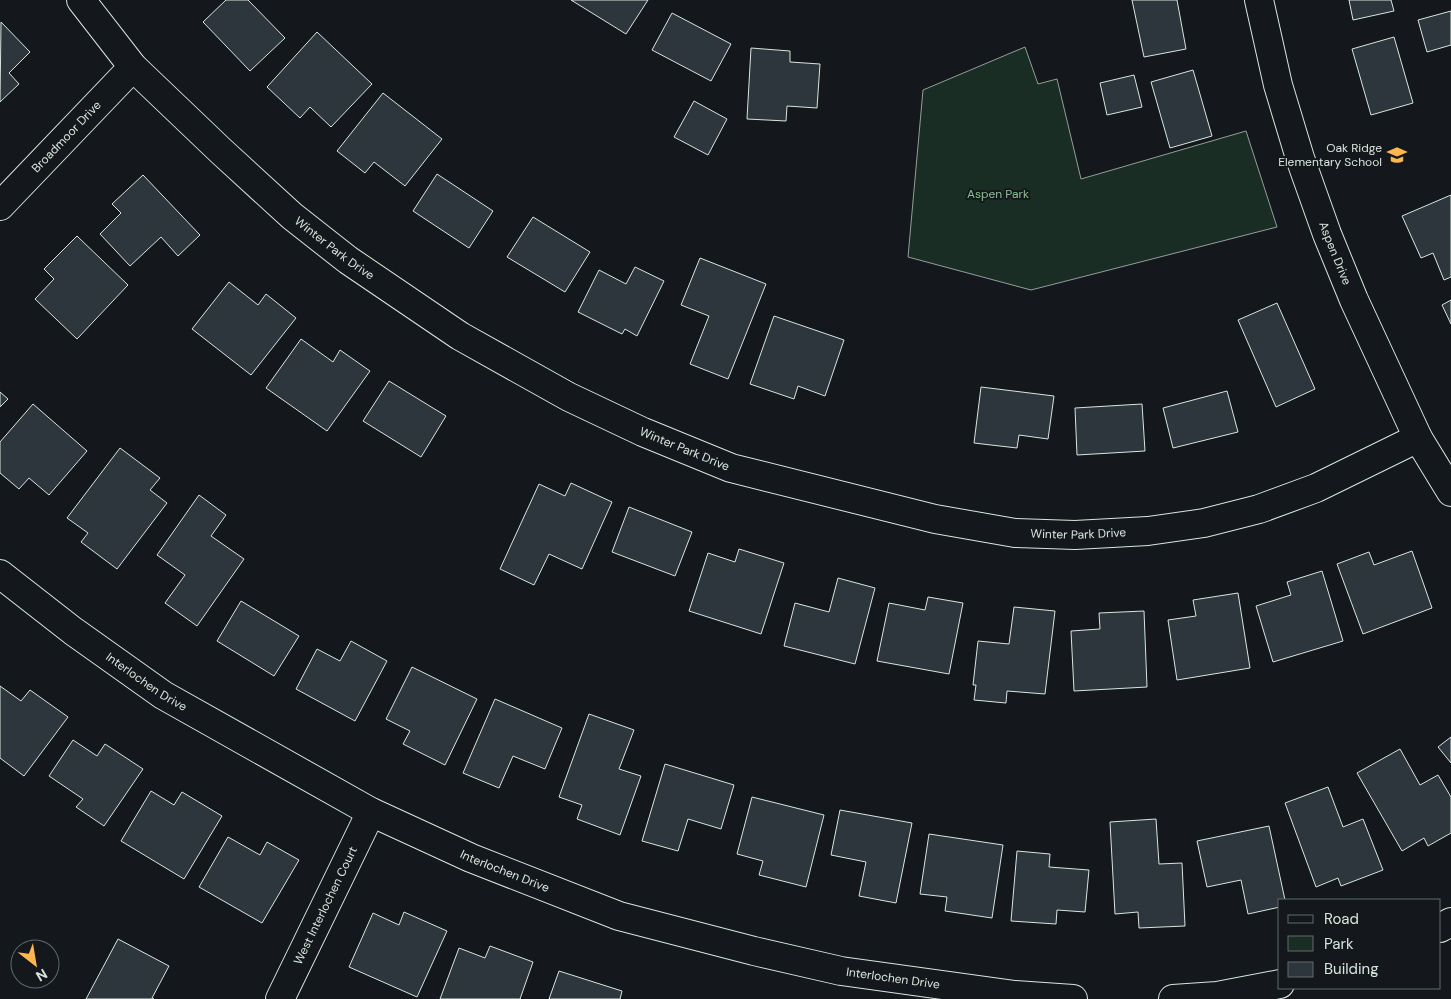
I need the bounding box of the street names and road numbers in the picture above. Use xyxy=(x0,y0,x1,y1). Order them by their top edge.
street label: Broadmoor Drive xyxy=(28,97,105,176)
street label: Winter Park Drive xyxy=(291,213,377,284)
street label: Aspen Drive xyxy=(1315,220,1355,288)
street label: Winter Park Drive xyxy=(637,423,732,475)
street label: Winter Park Drive xyxy=(1030,524,1127,543)
street label: Interlochen Drive xyxy=(103,649,190,715)
street label: West Interlochen Court xyxy=(290,844,361,967)
street label: Interlochen Drive xyxy=(458,846,552,896)
street label: Interlochen Drive xyxy=(845,964,941,993)

